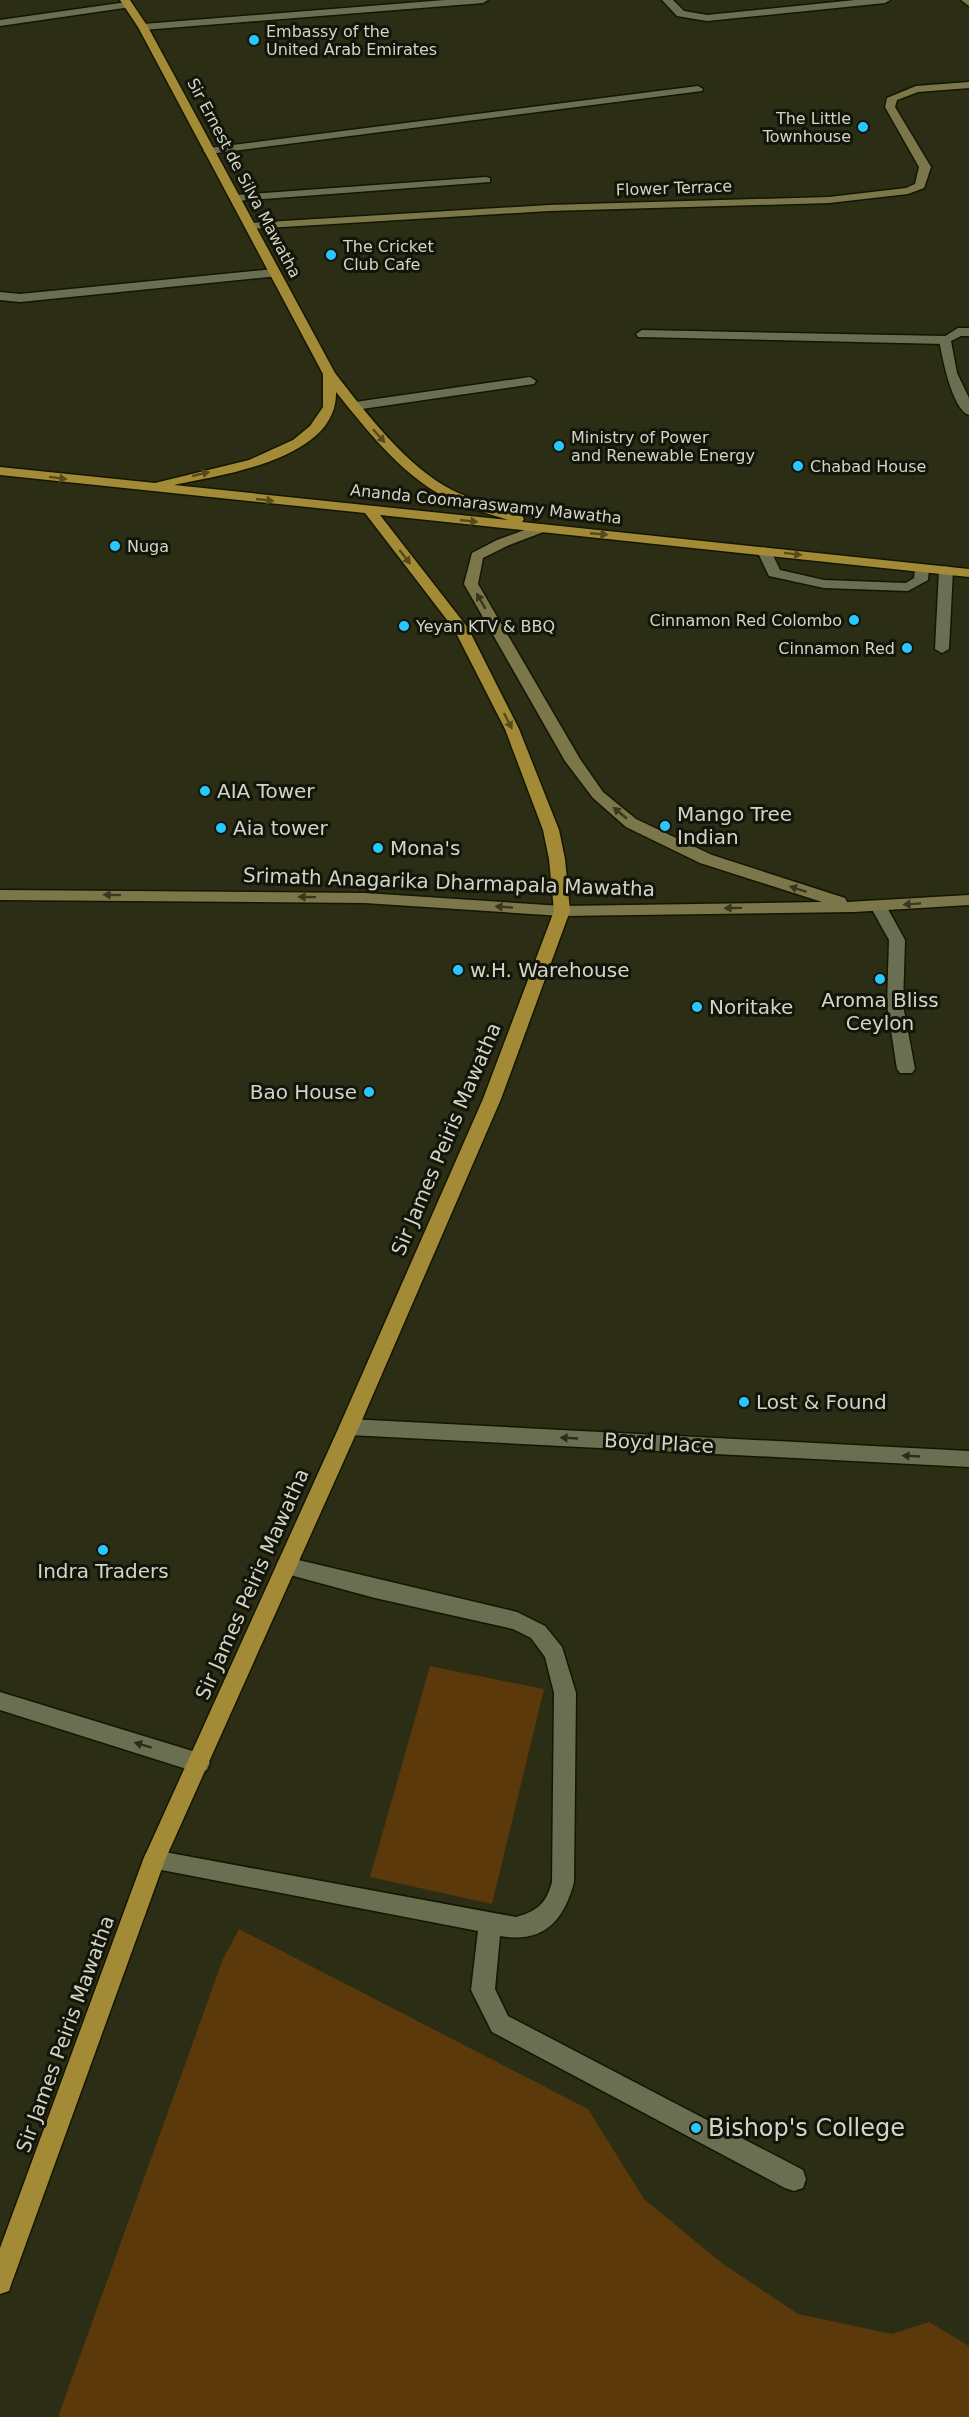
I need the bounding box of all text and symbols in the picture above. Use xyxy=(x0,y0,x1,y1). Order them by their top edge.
place label: Embassy of the United Arab Emirates xyxy=(266,22,437,59)
marker: Embassy of the United Arab Emirates xyxy=(247,33,261,47)
street label: Sir Ernest de Silva Mawatha xyxy=(183,75,305,281)
place label: The Little Townhouse xyxy=(762,109,851,146)
marker: The Little Townhouse xyxy=(856,120,870,134)
street label: Flower Terrace xyxy=(616,176,732,200)
place label: The Cricket Club Cafe xyxy=(342,237,434,274)
marker: The Cricket Club Cafe xyxy=(324,248,338,262)
one-way arrow xyxy=(372,428,386,443)
place label: Ministry of Power and Renewable Energy xyxy=(571,428,755,465)
marker: Ministry of Power and Renewable Energy xyxy=(552,439,566,453)
place label: Chabad House xyxy=(810,457,926,476)
marker: Chabad House xyxy=(791,459,805,473)
one-way arrow xyxy=(192,469,211,479)
one-way arrow xyxy=(49,473,68,482)
street label: Ananda Coomaraswamy Mawatha xyxy=(349,480,623,528)
one-way arrow xyxy=(256,495,275,505)
one-way arrow xyxy=(460,516,479,526)
one-way arrow xyxy=(590,529,609,539)
place label: Nuga xyxy=(127,537,169,556)
marker: Nuga xyxy=(108,539,122,553)
one-way arrow xyxy=(399,549,411,564)
one-way arrow xyxy=(784,549,803,559)
one-way arrow xyxy=(476,592,486,609)
place label: Cinnamon Red Colombo xyxy=(649,611,842,630)
marker: Cinnamon Red Colombo xyxy=(847,613,861,627)
place label: Yeyan KTV & BBQ xyxy=(415,617,555,636)
marker: Yeyan KTV & BBQ xyxy=(397,619,411,633)
place label: Cinnamon Red xyxy=(778,639,895,658)
marker: Cinnamon Red xyxy=(900,641,914,655)
one-way arrow xyxy=(504,713,513,730)
place label: AIA Tower xyxy=(217,779,315,803)
marker: AIA Tower xyxy=(198,784,212,798)
place label: Mango Tree Indian xyxy=(677,802,792,849)
one-way arrow xyxy=(613,807,628,820)
place label: Aia tower xyxy=(233,816,329,840)
marker: Mango Tree Indian xyxy=(658,819,672,833)
marker: Aia tower xyxy=(214,821,228,835)
place label: Mona's xyxy=(390,836,460,860)
marker: Mona's xyxy=(371,841,385,855)
street label: Srimath Anagarika Dharmapala Mawatha xyxy=(243,863,655,901)
one-way arrow xyxy=(789,883,807,893)
one-way arrow xyxy=(102,890,121,900)
one-way arrow xyxy=(297,892,316,902)
one-way arrow xyxy=(902,899,921,908)
one-way arrow xyxy=(494,902,513,912)
one-way arrow xyxy=(723,904,742,913)
place label: w.H. Warehouse xyxy=(470,958,629,982)
marker: w.H. Warehouse xyxy=(451,963,465,977)
marker: Aroma Bliss Ceylon xyxy=(873,972,887,986)
place label: Aroma Bliss Ceylon xyxy=(821,988,939,1035)
place label: Noritake xyxy=(709,995,793,1019)
marker: Noritake xyxy=(690,1000,704,1014)
street label: Sir James Peiris Mawatha xyxy=(386,1019,506,1259)
place label: Bao House xyxy=(250,1080,357,1104)
marker: Bao House xyxy=(362,1085,376,1099)
place label: Lost & Found xyxy=(756,1390,887,1414)
marker: Lost & Found xyxy=(737,1395,751,1409)
street label: Boyd Place xyxy=(603,1428,715,1458)
one-way arrow xyxy=(560,1434,579,1443)
one-way arrow xyxy=(901,1452,920,1461)
street label: Sir James Peiris Mawatha xyxy=(190,1465,314,1703)
marker: Indra Traders xyxy=(96,1543,110,1557)
place label: Indra Traders xyxy=(37,1559,169,1583)
one-way arrow xyxy=(134,1740,152,1750)
street label: Sir James Peiris Mawatha xyxy=(11,1912,119,2156)
place label: Bishop's College xyxy=(708,2114,905,2142)
marker: Bishop's College xyxy=(689,2121,703,2135)

